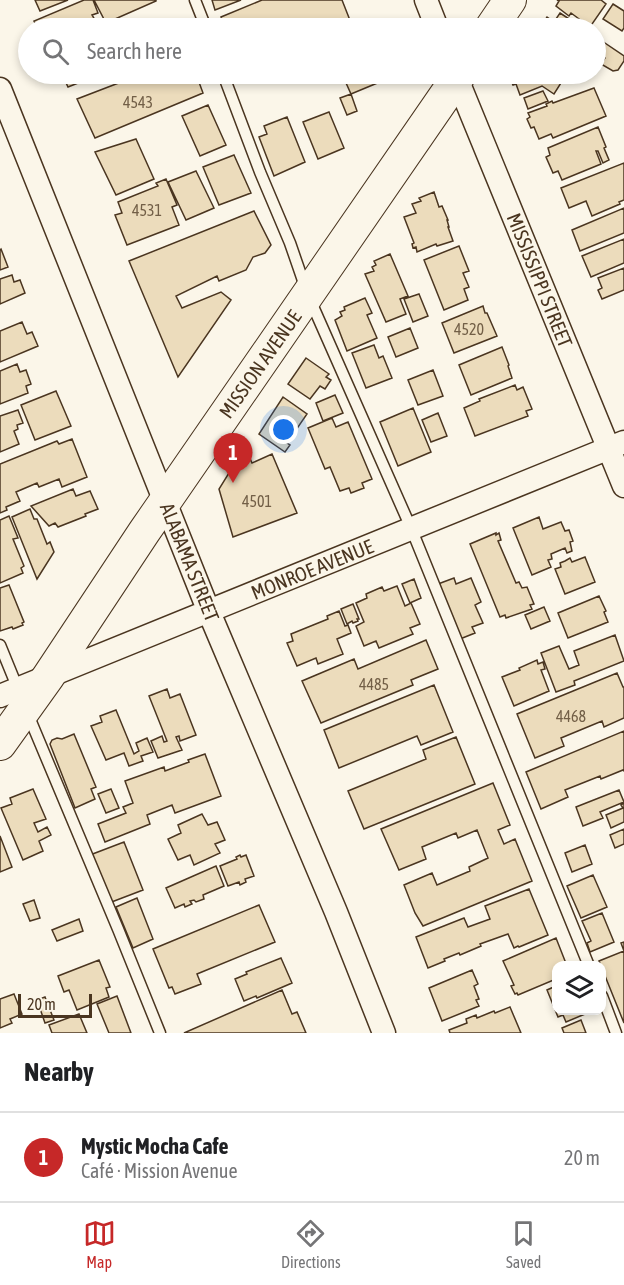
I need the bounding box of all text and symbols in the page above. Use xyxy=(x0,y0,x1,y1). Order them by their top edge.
search box xyxy=(18,18,606,84)
icon: search xyxy=(39,35,72,68)
text: Search here xyxy=(87,38,182,64)
house number: 4543 xyxy=(123,93,153,111)
house number: 4531 xyxy=(132,201,162,219)
street label: MISSISSIPPI STREET xyxy=(503,210,577,351)
street label: MISSION AVENUE xyxy=(214,305,306,422)
house number: 4520 xyxy=(454,320,484,338)
your location xyxy=(269,415,298,444)
pin: 1 xyxy=(214,434,252,483)
house number: 4501 xyxy=(242,492,272,510)
street label: ALABAMA STREET xyxy=(156,499,224,625)
street label: MONROE AVENUE xyxy=(248,534,377,604)
house number: 4485 xyxy=(359,675,389,693)
house number: 4468 xyxy=(556,707,586,725)
map controls xyxy=(552,961,606,1015)
button: layers xyxy=(552,961,606,1015)
scale bar xyxy=(18,991,92,1018)
text: 20 m xyxy=(27,995,56,1013)
text: Nearby xyxy=(24,1057,94,1087)
text: Mystic Mocha Cafe xyxy=(81,1133,228,1159)
text: 1 xyxy=(39,1146,48,1169)
text: 20 m xyxy=(564,1146,600,1169)
text: Café · Mission Avenue xyxy=(81,1159,238,1182)
tab: Map xyxy=(83,1217,116,1271)
tab: Directions xyxy=(281,1217,341,1271)
tab: Saved xyxy=(506,1217,541,1271)

